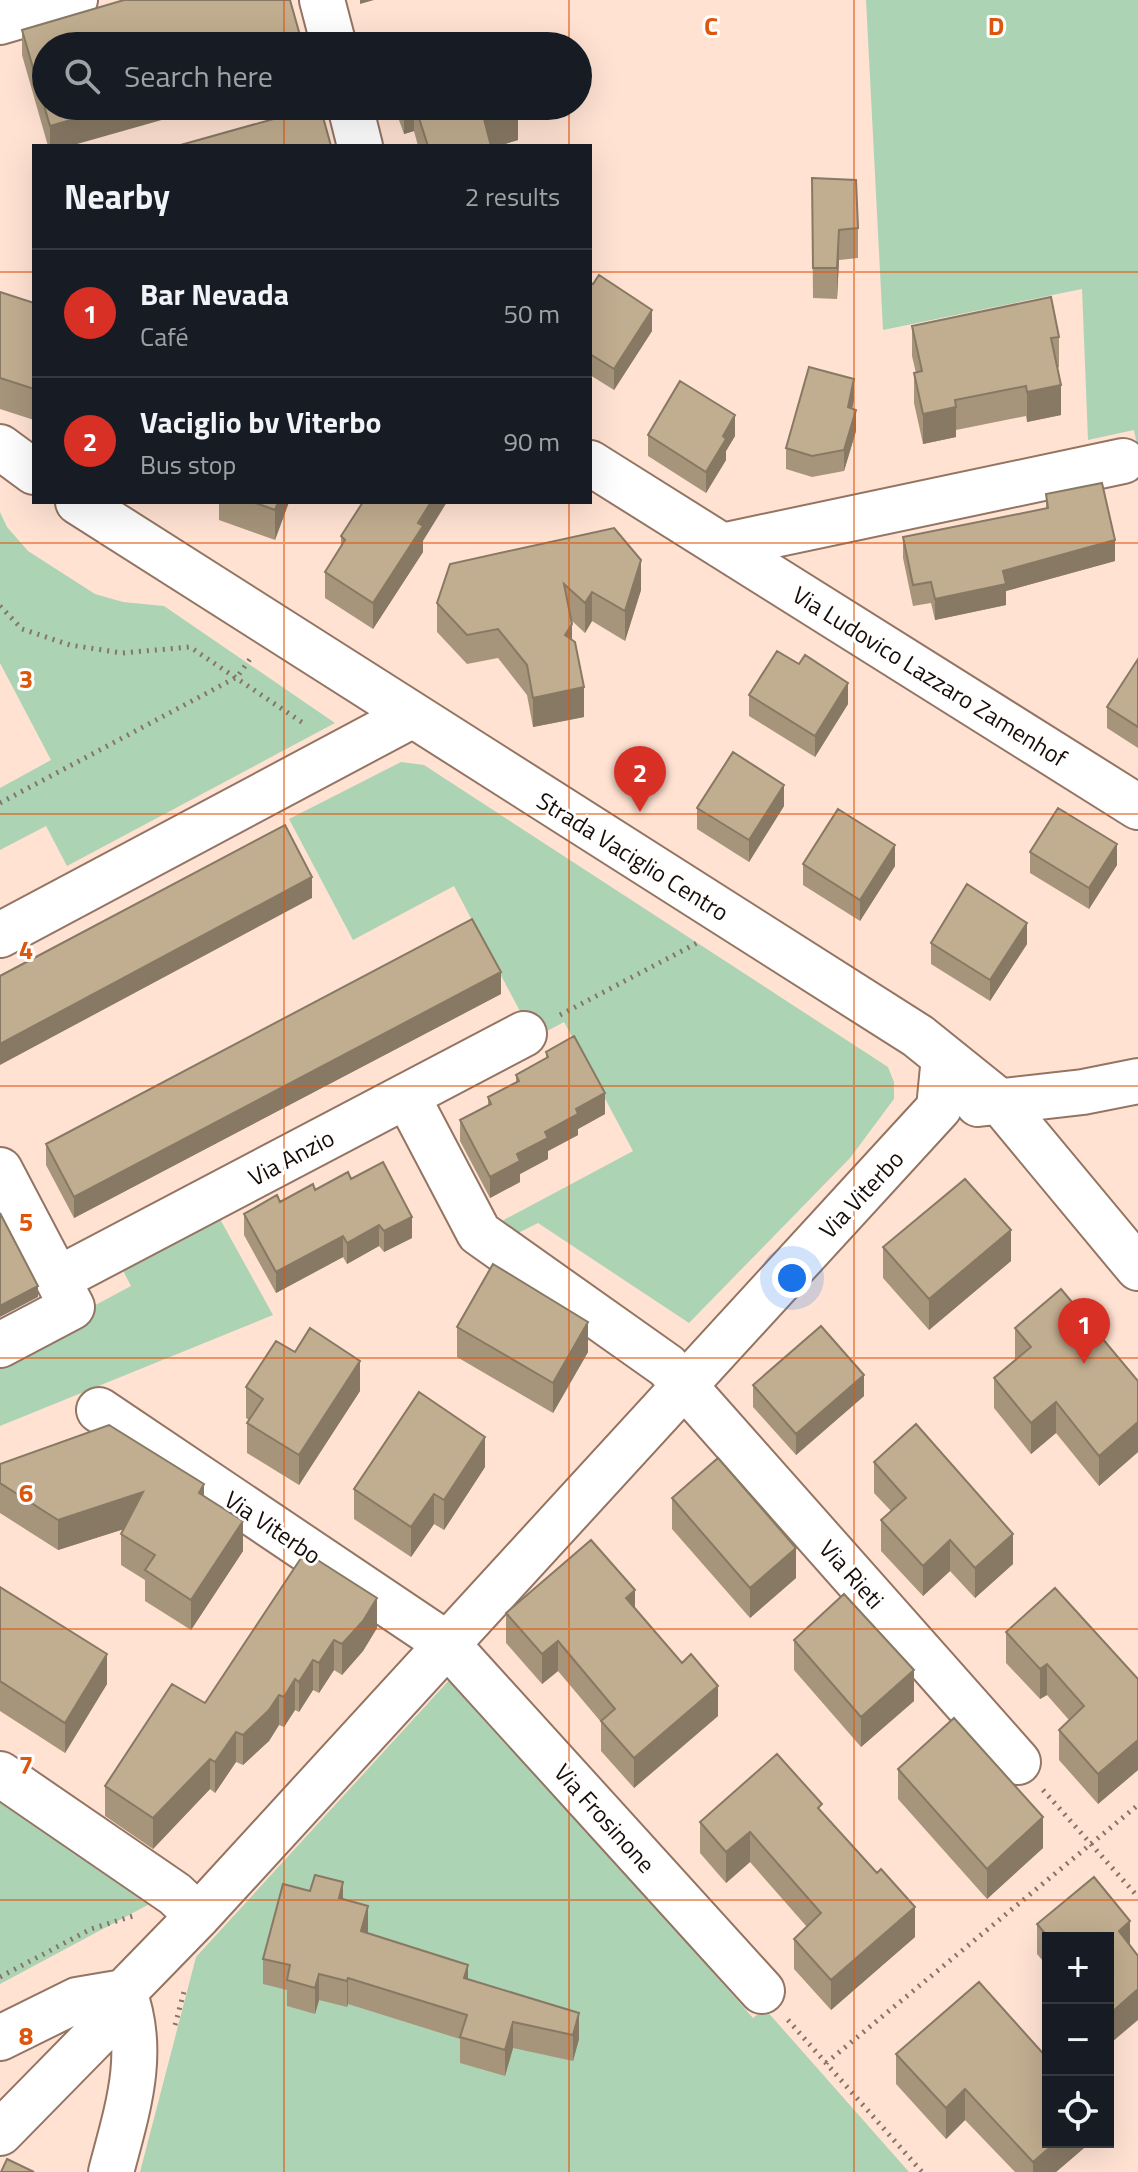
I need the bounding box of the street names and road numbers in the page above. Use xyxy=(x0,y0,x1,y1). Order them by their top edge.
street label: Via Ludovico Lazzaro Zamenhof xyxy=(786,577,1074,775)
street label: Strada Vaciglio Centro xyxy=(530,782,736,930)
street label: Via Anzio xyxy=(242,1119,340,1195)
street label: Via Viterbo xyxy=(810,1142,912,1246)
street label: Via Viterbo xyxy=(217,1481,329,1573)
street label: Via Rieti xyxy=(811,1531,893,1617)
street label: Via Frosinone xyxy=(546,1755,664,1881)

